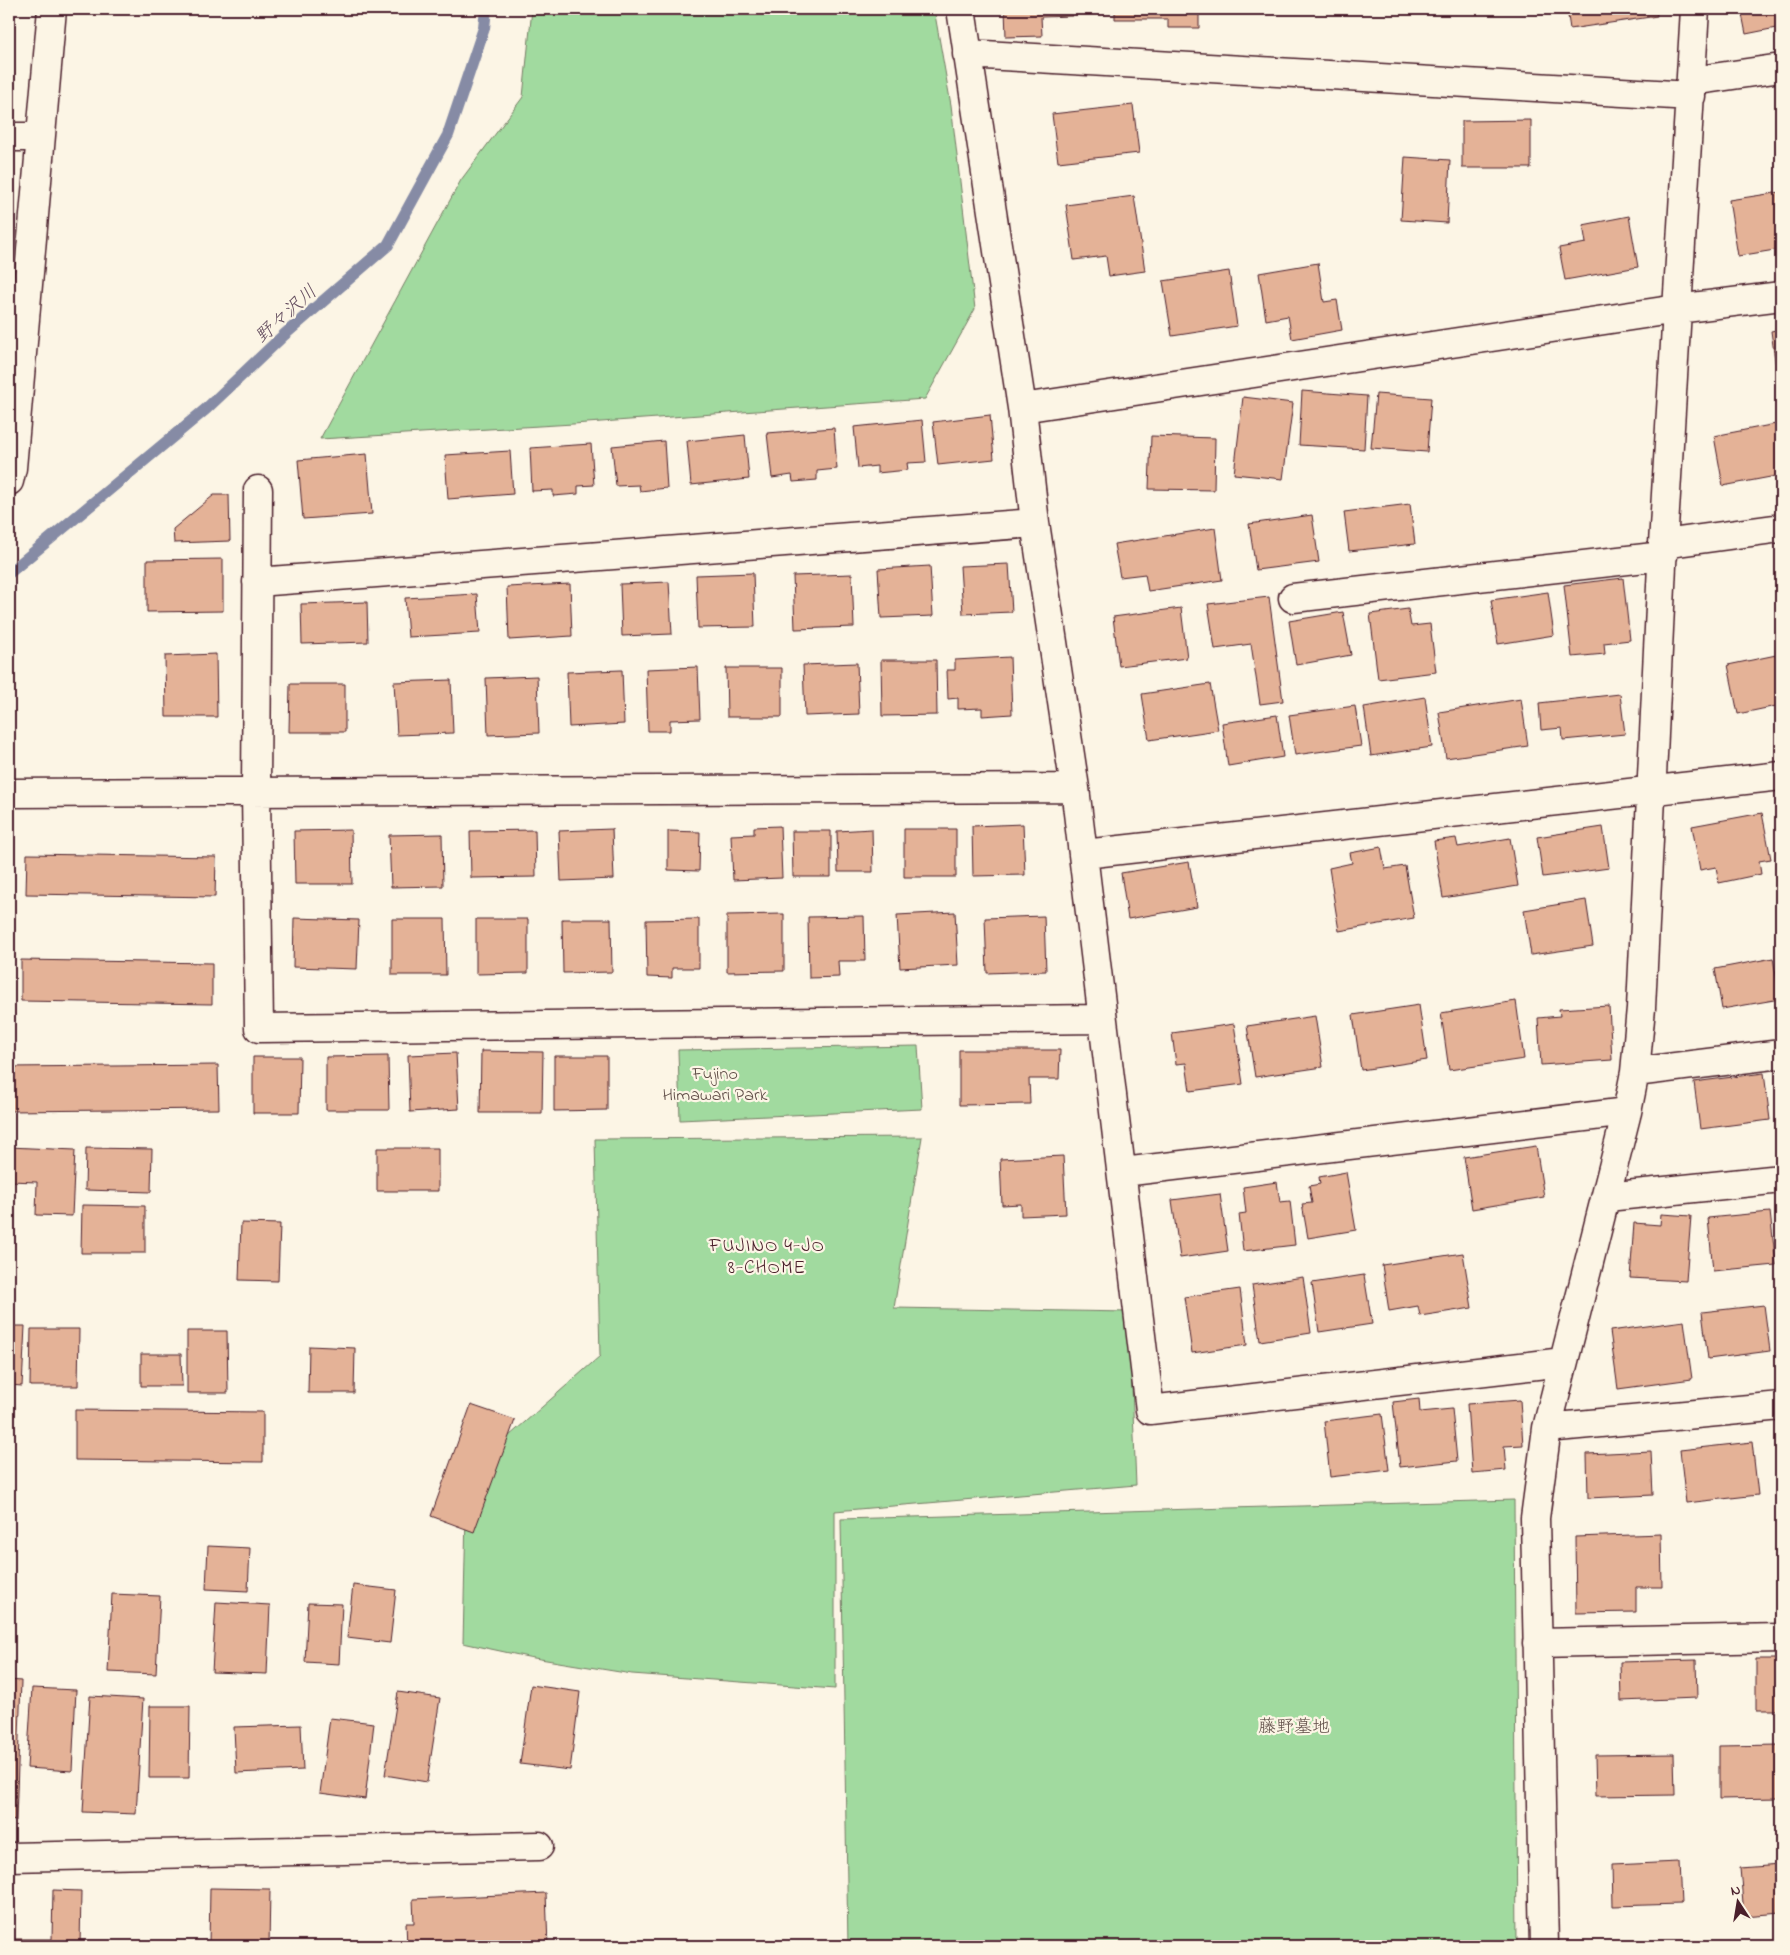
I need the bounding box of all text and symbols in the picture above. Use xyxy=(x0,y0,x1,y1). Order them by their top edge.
water label: 野々沢川 xyxy=(249,279,324,350)
park label: Fujino Himawari Park xyxy=(663,1062,767,1109)
district label: FUJINO 4-JO 8-CHOME xyxy=(708,1233,825,1282)
park label: 藤野墓地 xyxy=(1258,1715,1330,1741)
north arrow xyxy=(1712,1878,1762,1928)
text: N xyxy=(1729,1879,1742,1902)

